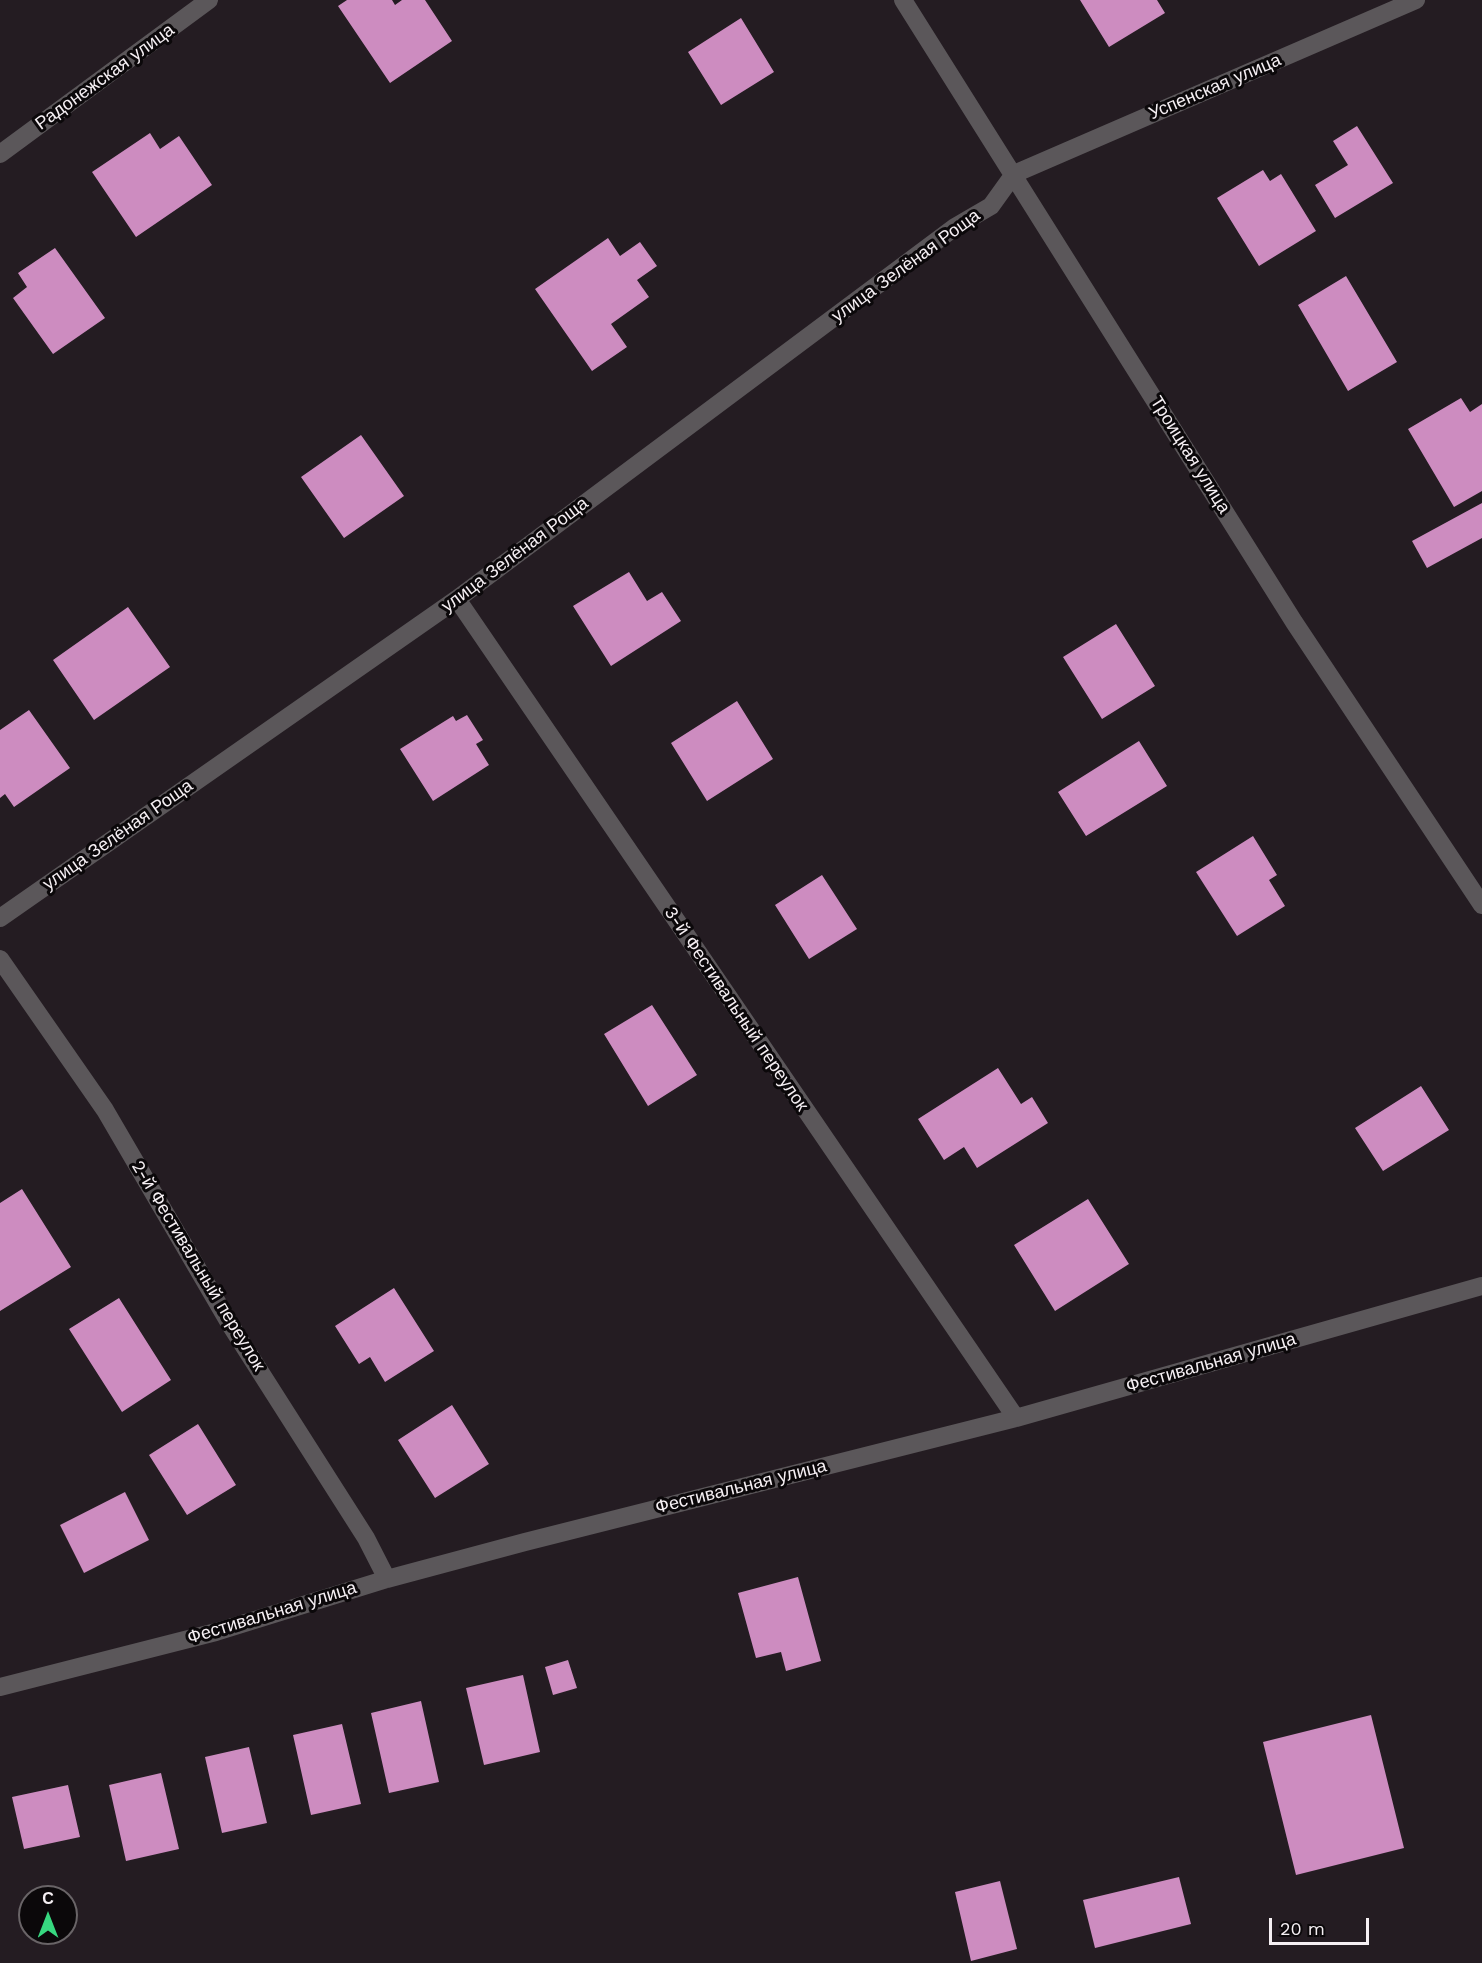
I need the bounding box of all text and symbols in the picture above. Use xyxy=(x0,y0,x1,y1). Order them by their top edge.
street label: Радонежская улица xyxy=(31,19,179,135)
street label: Успенская улица xyxy=(1146,49,1284,125)
street label: улица Зелёная Роща xyxy=(828,205,984,327)
street label: Троицкая улица xyxy=(1145,392,1235,518)
street label: улица Зелёная Роща xyxy=(437,493,593,617)
street label: улица Зелёная Роща xyxy=(39,775,197,895)
street label: 3-й Фестивальный переулок xyxy=(659,903,813,1115)
street label: 2-й Фестивальный переулок xyxy=(127,1157,269,1375)
street label: Фестивальная улица xyxy=(1124,1328,1298,1398)
street label: Фестивальная улица xyxy=(653,1455,829,1519)
street label: Фестивальная улица xyxy=(185,1577,359,1649)
north arrow xyxy=(18,1885,78,1945)
text: С xyxy=(42,1889,54,1908)
scale bar xyxy=(1272,1906,1372,1944)
text: 20 m xyxy=(1280,1918,1325,1939)

